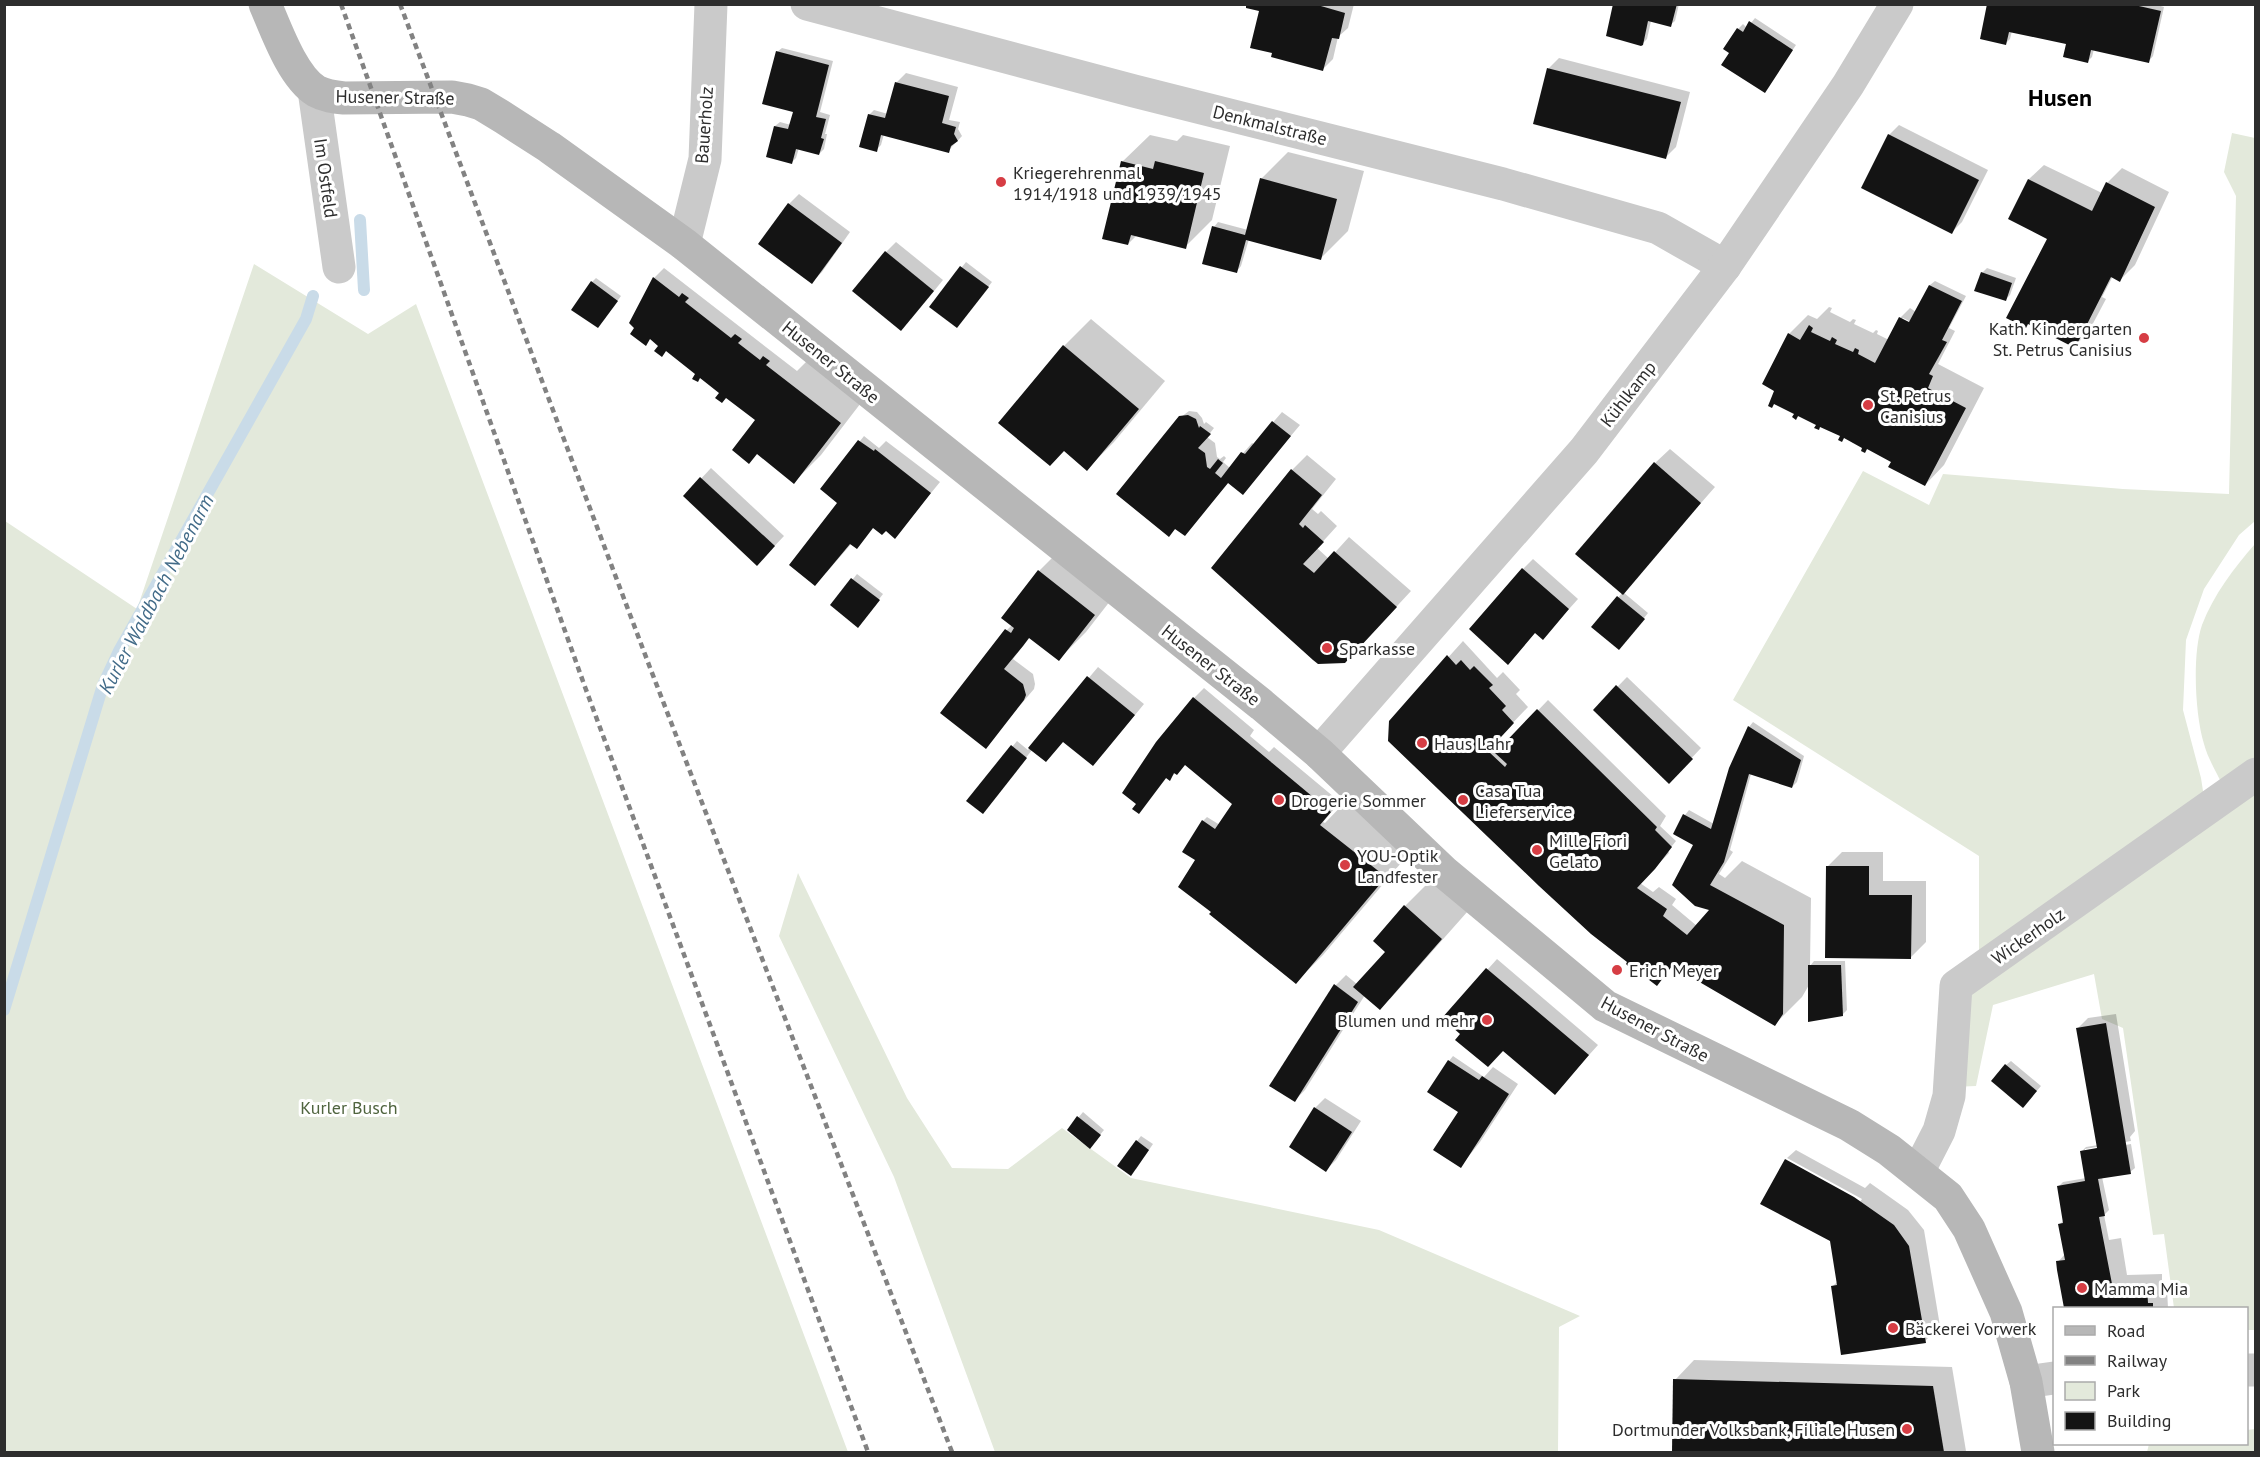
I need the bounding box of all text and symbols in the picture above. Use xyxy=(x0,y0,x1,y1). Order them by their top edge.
district label: Husen xyxy=(2028,82,2092,113)
street label: Husener Straße xyxy=(335,84,455,110)
street label: Bauerholz xyxy=(690,86,718,164)
street label: Denkmalstraße xyxy=(1211,100,1329,150)
street label: Im Ostfeld xyxy=(309,137,343,219)
place label: Kriegerehrenmal 1914/1918 und 1939/1945 xyxy=(1013,161,1222,205)
marker: Kriegerehrenmal 1914/1918 und 1939/1945 xyxy=(994,175,1008,189)
street label: Husener Straße xyxy=(778,316,884,408)
place label: Kath. Kindergarten St. Petrus Canisius xyxy=(1989,317,2132,361)
marker: Kath. Kindergarten St. Petrus Canisius xyxy=(2137,331,2151,345)
street label: Kühlkamp xyxy=(1595,356,1661,432)
place label: St. Petrus Canisius xyxy=(1880,384,1951,428)
marker: St. Petrus Canisius xyxy=(1861,398,1875,412)
water label: Kurler Waldbach Nebenarm xyxy=(92,490,220,698)
street label: Husener Straße xyxy=(1157,619,1265,711)
place label: Sparkasse xyxy=(1339,637,1415,660)
marker: Sparkasse xyxy=(1320,641,1334,655)
place label: Haus Lahr xyxy=(1434,732,1511,755)
marker: Haus Lahr xyxy=(1415,736,1429,750)
place label: Casa Tua Lieferservice xyxy=(1475,779,1572,823)
place label: Drogerie Sommer xyxy=(1291,789,1426,812)
marker: Drogerie Sommer xyxy=(1272,793,1286,807)
marker: Casa Tua Lieferservice xyxy=(1456,793,1470,807)
place label: Mille Fiori Gelato xyxy=(1549,829,1627,873)
marker: Mille Fiori Gelato xyxy=(1530,843,1544,857)
place label: YOU-Optik Landfester xyxy=(1357,844,1439,888)
marker: YOU-Optik Landfester xyxy=(1338,858,1352,872)
street label: Wickerholz xyxy=(1987,902,2069,970)
place label: Erich Meyer xyxy=(1629,959,1719,982)
marker: Erich Meyer xyxy=(1610,963,1624,977)
street label: Husener Straße xyxy=(1597,991,1713,1067)
place label: Blumen und mehr xyxy=(1337,1009,1475,1032)
marker: Blumen und mehr xyxy=(1480,1013,1494,1027)
park label: Kurler Busch xyxy=(300,1096,398,1119)
place label: Mamma Mia xyxy=(2094,1277,2188,1300)
marker: Mamma Mia xyxy=(2075,1281,2089,1295)
legend xyxy=(2053,1307,2248,1445)
place label: Bäckerei Vorwerk xyxy=(1905,1317,2037,1340)
text: Road xyxy=(2107,1319,2145,1342)
marker: Bäckerei Vorwerk xyxy=(1886,1321,1900,1335)
text: Railway xyxy=(2107,1349,2168,1372)
text: Park xyxy=(2107,1379,2140,1402)
text: Building xyxy=(2107,1409,2171,1432)
place label: Dortmunder Volksbank, Filiale Husen xyxy=(1612,1418,1895,1441)
marker: Dortmunder Volksbank, Filiale Husen xyxy=(1900,1422,1914,1436)

